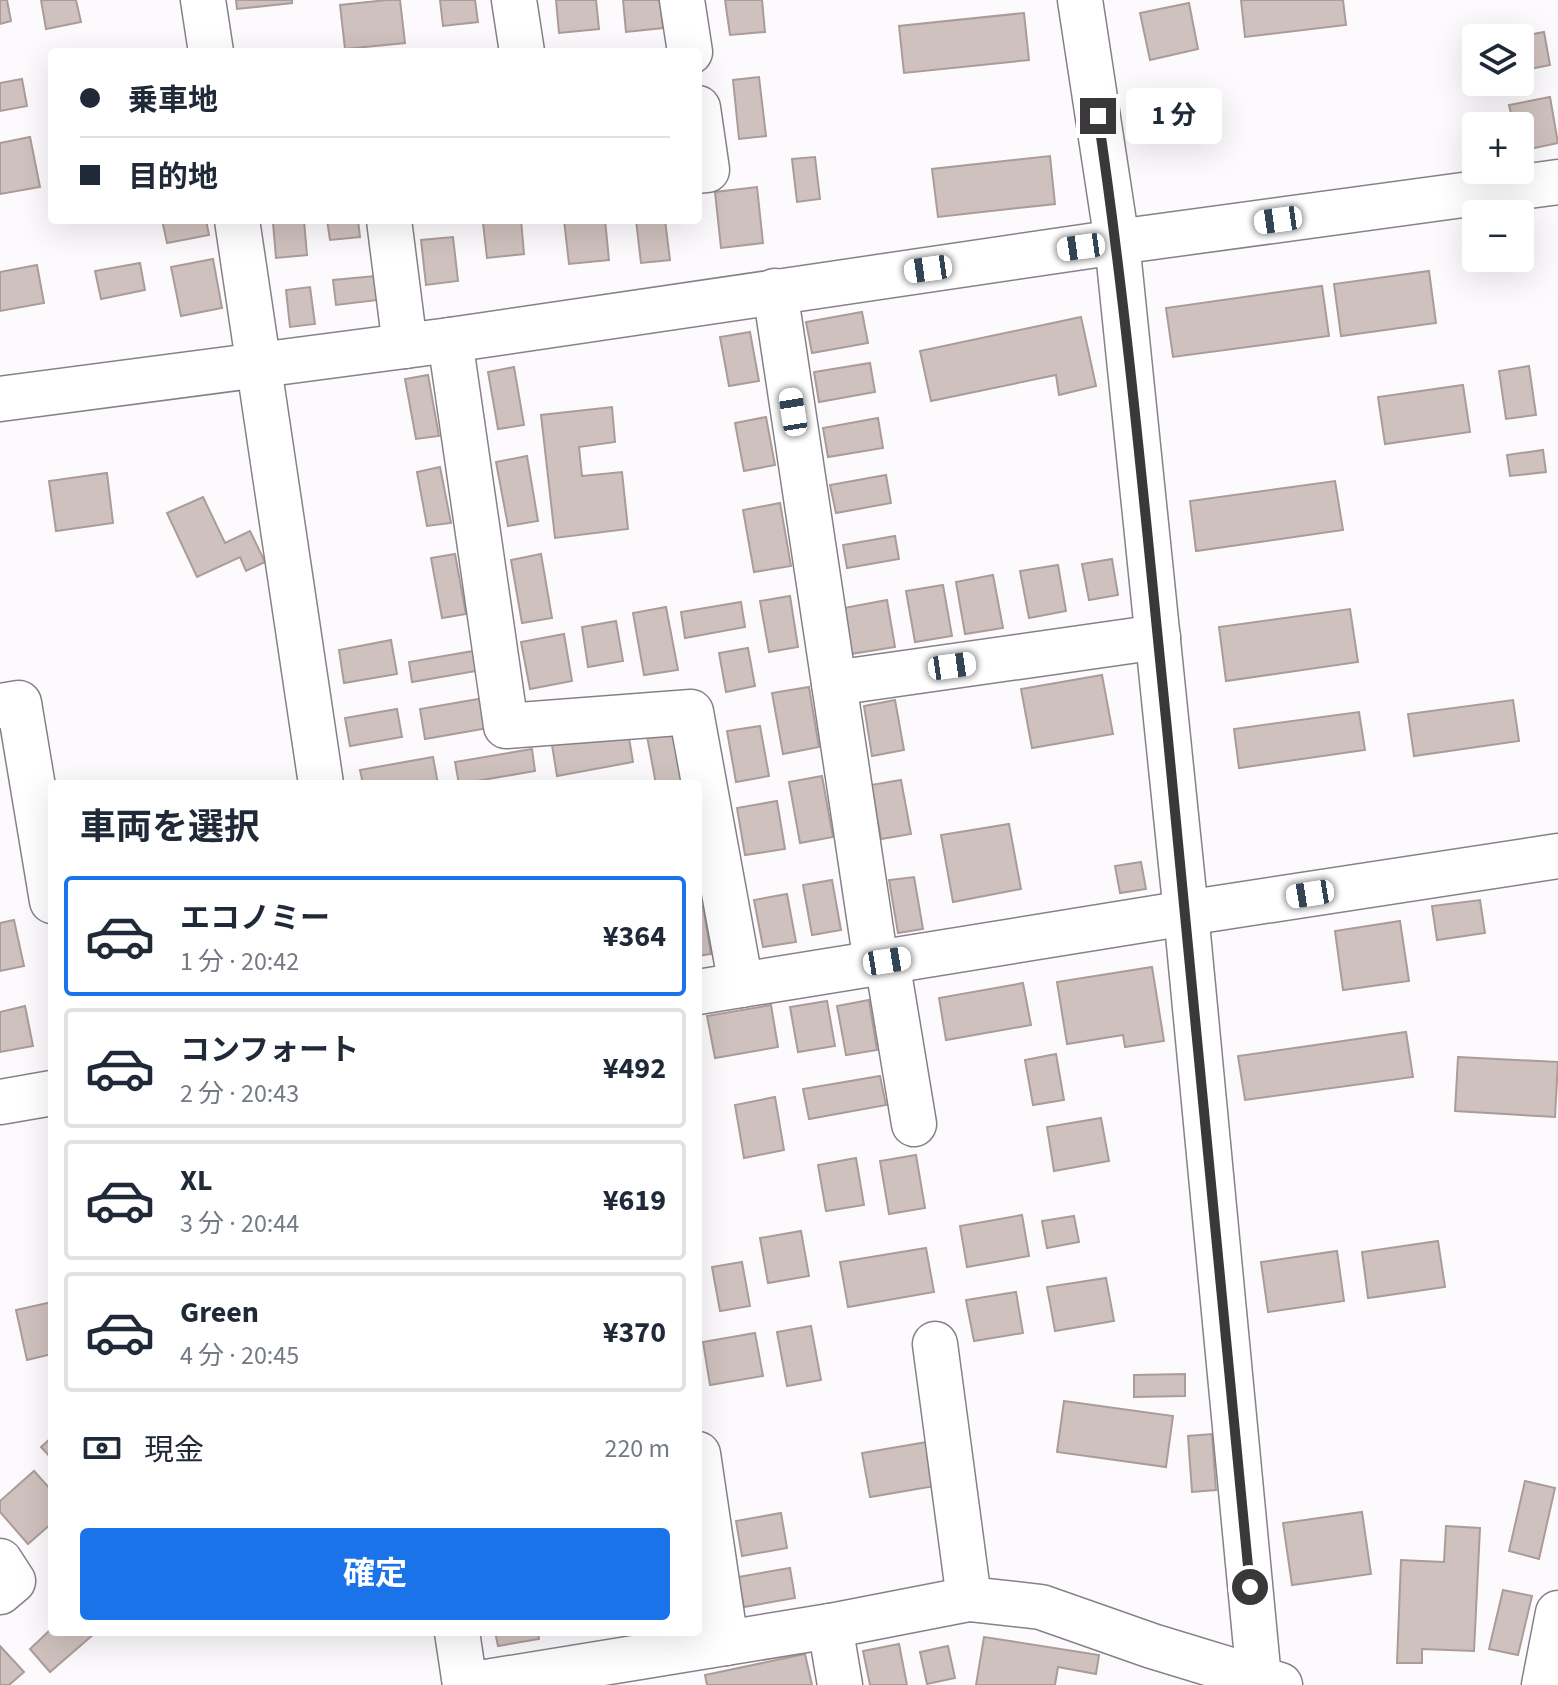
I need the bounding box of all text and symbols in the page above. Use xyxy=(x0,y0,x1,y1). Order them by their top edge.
map controls xyxy=(1462,24,1534,272)
button: layers xyxy=(1462,24,1534,96)
text: 乗車地 xyxy=(128,79,218,122)
callout: 1 分 xyxy=(1126,88,1222,144)
text: 1 分 xyxy=(1152,97,1196,134)
route end xyxy=(1080,98,1116,134)
button: + xyxy=(1462,112,1534,184)
text: 目的地 xyxy=(128,156,218,199)
button: − xyxy=(1462,200,1534,272)
car xyxy=(1253,205,1303,235)
car xyxy=(1056,232,1106,262)
car xyxy=(903,254,953,284)
car xyxy=(777,386,809,438)
car xyxy=(927,651,977,681)
text: 車両を選択 xyxy=(80,802,260,853)
car xyxy=(1284,878,1336,910)
text: エコノミー xyxy=(180,897,330,940)
icon: car xyxy=(84,900,156,972)
text: ¥364 xyxy=(603,915,666,958)
text: 1 分 · 20:42 xyxy=(180,943,299,980)
car xyxy=(861,945,913,977)
text: コンフォート xyxy=(180,1029,359,1072)
icon: car xyxy=(84,1032,156,1104)
text: ¥492 xyxy=(603,1047,666,1090)
text: 2 分 · 20:43 xyxy=(180,1075,299,1112)
text: XL xyxy=(180,1159,213,1202)
icon: car xyxy=(84,1164,156,1236)
text: ¥619 xyxy=(603,1179,666,1222)
text: 3 分 · 20:44 xyxy=(180,1205,299,1242)
text: Green xyxy=(180,1291,259,1334)
icon: car xyxy=(84,1296,156,1368)
text: ¥370 xyxy=(603,1311,666,1354)
text: 4 分 · 20:45 xyxy=(180,1337,299,1374)
icon: cash xyxy=(80,1426,124,1470)
text: 現金 xyxy=(144,1429,204,1472)
text: 220 m xyxy=(604,1430,670,1467)
button: 確定 xyxy=(80,1528,670,1620)
route start xyxy=(1232,1569,1268,1605)

